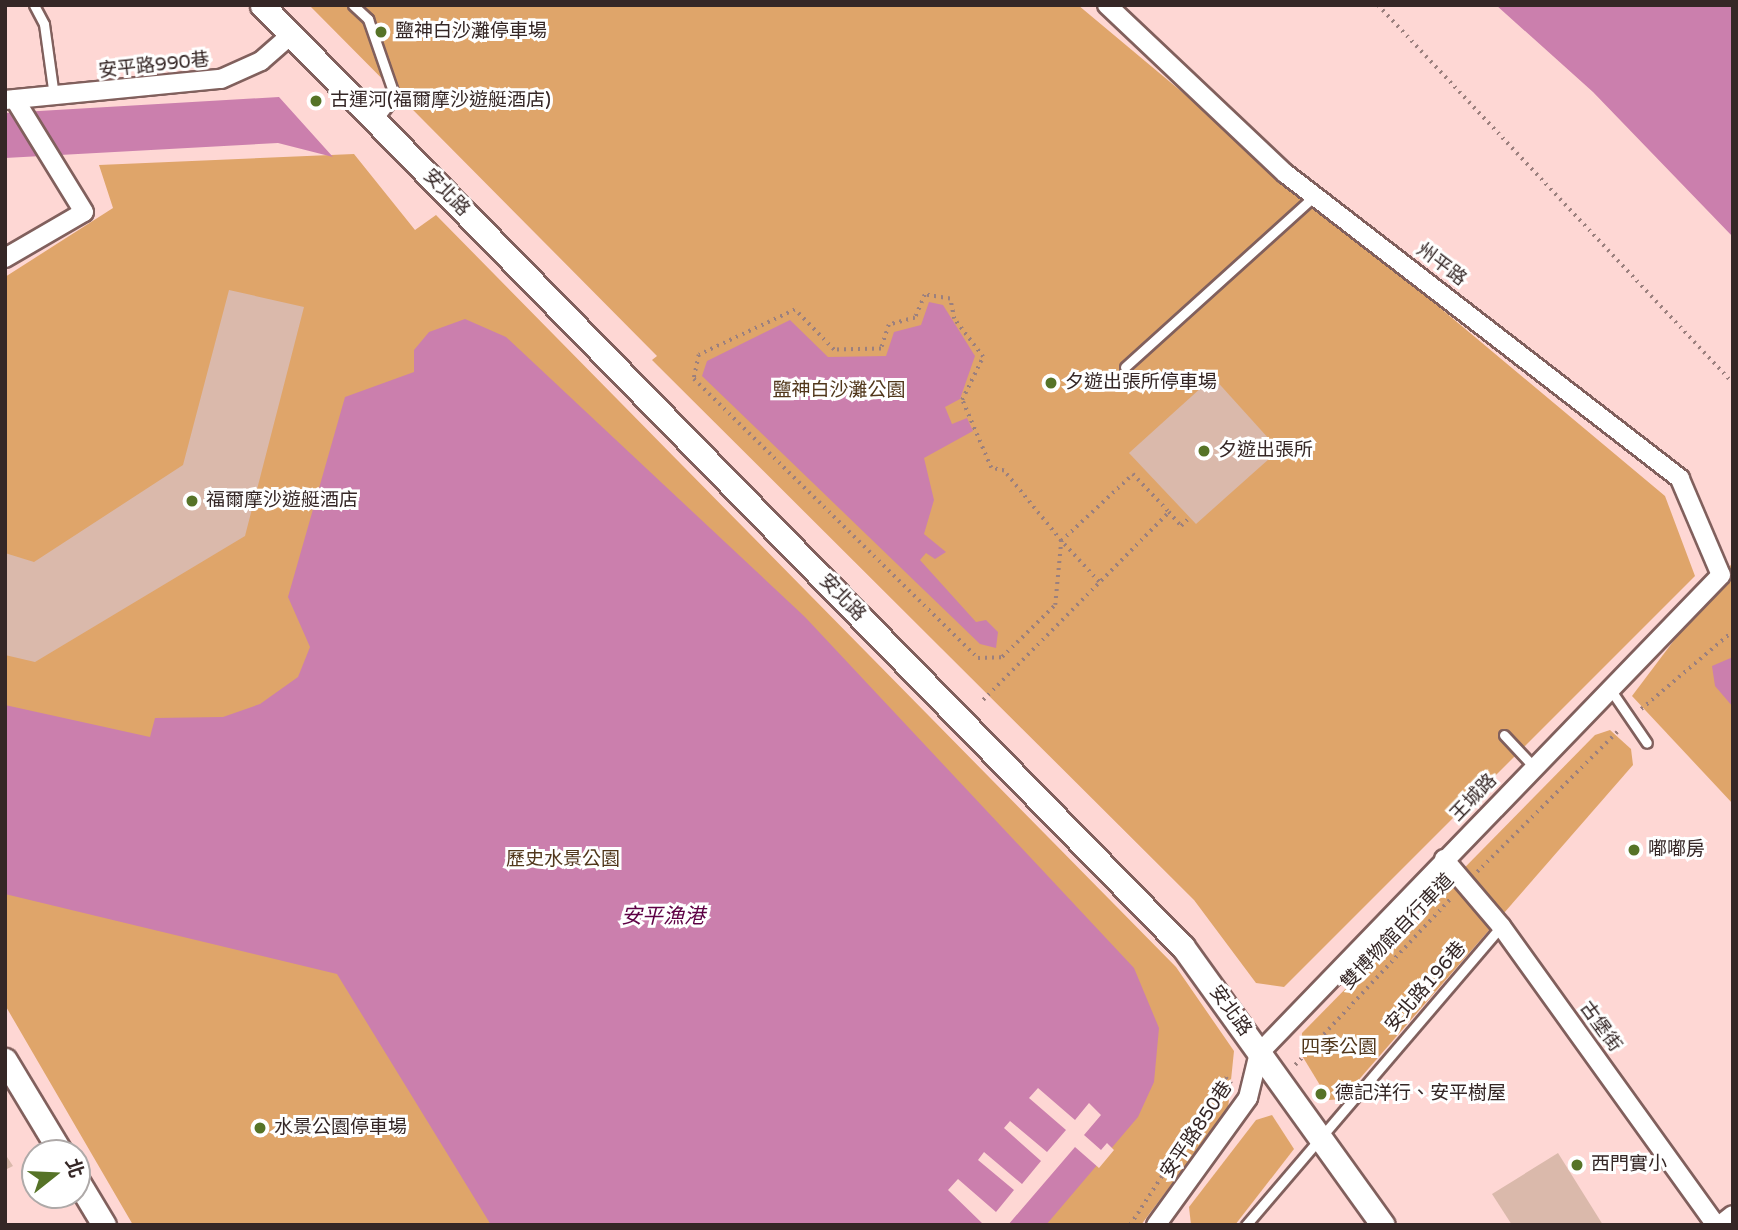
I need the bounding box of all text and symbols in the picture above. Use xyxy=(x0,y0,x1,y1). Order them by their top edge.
place label: 鹽神白沙灘停車場 xyxy=(395,21,547,43)
marker: 鹽神白沙灘停車場 xyxy=(373,24,389,40)
street label: 安平路990巷 xyxy=(97,49,211,83)
place label: 古運河(福爾摩沙遊艇酒店) xyxy=(330,90,551,112)
marker: 古運河(福爾摩沙遊艇酒店) xyxy=(308,93,324,109)
street label: 安北路 xyxy=(418,165,474,221)
street label: 州平路 xyxy=(1411,239,1471,291)
place label: 夕遊出張所停車場 xyxy=(1065,372,1217,394)
marker: 夕遊出張所停車場 xyxy=(1043,375,1059,391)
park label: 鹽神白沙灘公園 xyxy=(773,380,905,402)
place label: 夕遊出張所 xyxy=(1218,440,1313,462)
marker: 夕遊出張所 xyxy=(1196,443,1212,459)
place label: 福爾摩沙遊艇酒店 xyxy=(206,490,358,512)
marker: 福爾摩沙遊艇酒店 xyxy=(184,493,200,509)
street label: 安北路 xyxy=(814,570,870,626)
street label: 王城路 xyxy=(1446,770,1502,826)
place label: 嘟嘟房 xyxy=(1648,839,1705,861)
marker: 嘟嘟房 xyxy=(1626,842,1642,858)
park label: 歷史水景公園 xyxy=(506,849,620,871)
street label: 雙博物館自行車道 xyxy=(1337,869,1459,995)
water label: 安平漁港 xyxy=(621,904,705,930)
street label: 安北路196巷 xyxy=(1381,937,1471,1037)
street label: 安北路 xyxy=(1204,981,1256,1041)
street label: 古堡街 xyxy=(1574,997,1626,1057)
park label: 四季公園 xyxy=(1301,1037,1377,1059)
street label: 安平路850巷 xyxy=(1156,1077,1238,1183)
place label: 德記洋行、安平樹屋 xyxy=(1335,1083,1506,1105)
marker: 德記洋行、安平樹屋 xyxy=(1313,1086,1329,1102)
place label: 水景公園停車場 xyxy=(274,1117,407,1139)
marker: 水景公園停車場 xyxy=(252,1120,268,1136)
north arrow xyxy=(21,1139,91,1209)
place label: 西門實小 xyxy=(1591,1154,1667,1176)
text: 北 xyxy=(61,1156,87,1181)
marker: 西門實小 xyxy=(1569,1157,1585,1173)

